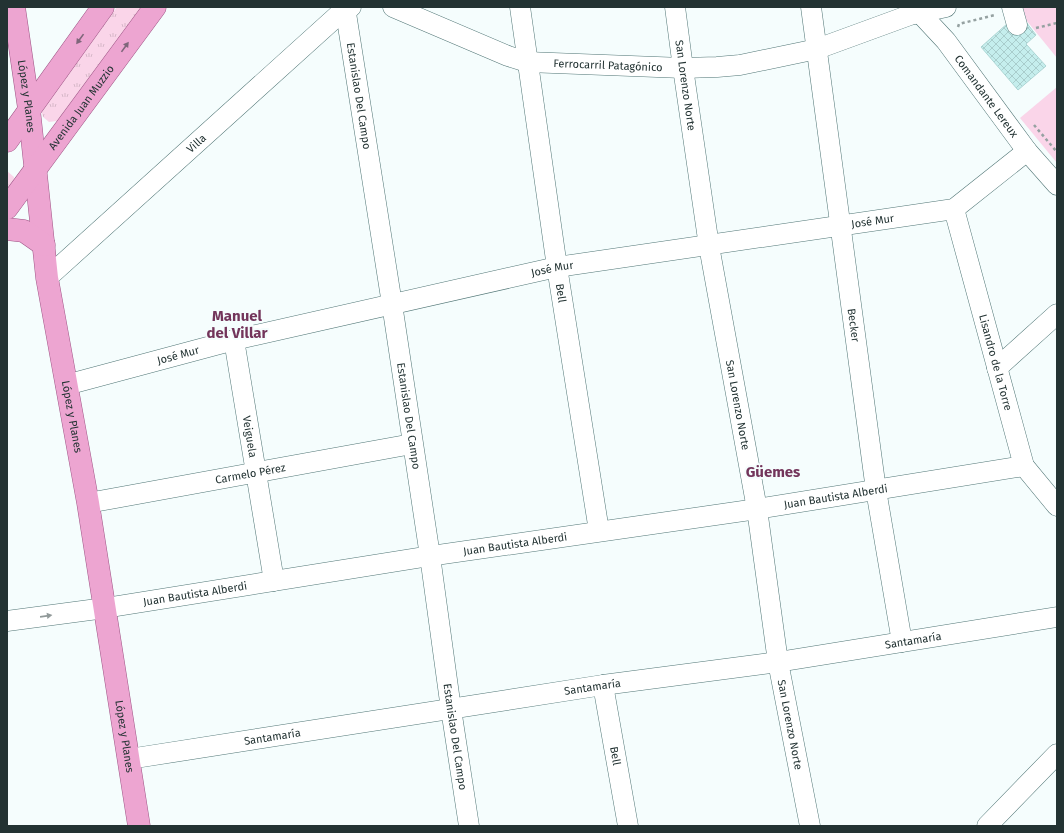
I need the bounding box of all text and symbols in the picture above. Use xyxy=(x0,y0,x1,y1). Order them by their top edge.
one-way arrow xyxy=(76,33,84,44)
street label: San Lorenzo Norte xyxy=(673,39,699,131)
one-way arrow xyxy=(121,42,130,53)
street label: Estanislao Del Campo xyxy=(344,42,374,150)
street label: Comandante Lereux xyxy=(952,52,1021,140)
street label: Ferrocarril Patagónico xyxy=(553,57,663,74)
street label: López y Planes xyxy=(15,59,38,133)
street label: Avenida Juan Muzzio xyxy=(46,62,117,152)
street label: Villa xyxy=(184,131,209,155)
street label: José Mur xyxy=(850,211,896,230)
street label: José Mur xyxy=(530,258,575,279)
street label: Bell xyxy=(553,283,569,304)
district label: Manuel del Villar xyxy=(206,307,269,342)
street label: Becker xyxy=(845,308,863,343)
street label: Lisandro de la Torre xyxy=(976,313,1015,412)
street label: José Mur xyxy=(156,343,201,367)
street label: San Lorenzo Norte xyxy=(723,359,753,451)
street label: Estanislao Del Campo xyxy=(394,362,423,470)
street label: López y Planes xyxy=(59,379,85,454)
street label: Veiguela xyxy=(240,415,260,459)
street label: Carmelo Pérez xyxy=(214,461,287,486)
district label: Güemes xyxy=(746,463,800,481)
street label: Juan Bautista Alberdi xyxy=(783,482,888,511)
street label: Juan Bautista Alberdi xyxy=(462,530,568,558)
street label: Juan Bautista Alberdi xyxy=(142,579,248,608)
one-way arrow xyxy=(40,613,52,619)
street label: Santamaría xyxy=(884,629,942,651)
street label: Santamaría xyxy=(563,676,622,697)
street label: San Lorenzo Norte xyxy=(775,678,805,771)
street label: Estanislao Del Campo xyxy=(441,682,470,791)
street label: López y Planes xyxy=(113,699,137,774)
street label: Santamaría xyxy=(243,726,301,747)
street label: Bell xyxy=(607,745,624,766)

